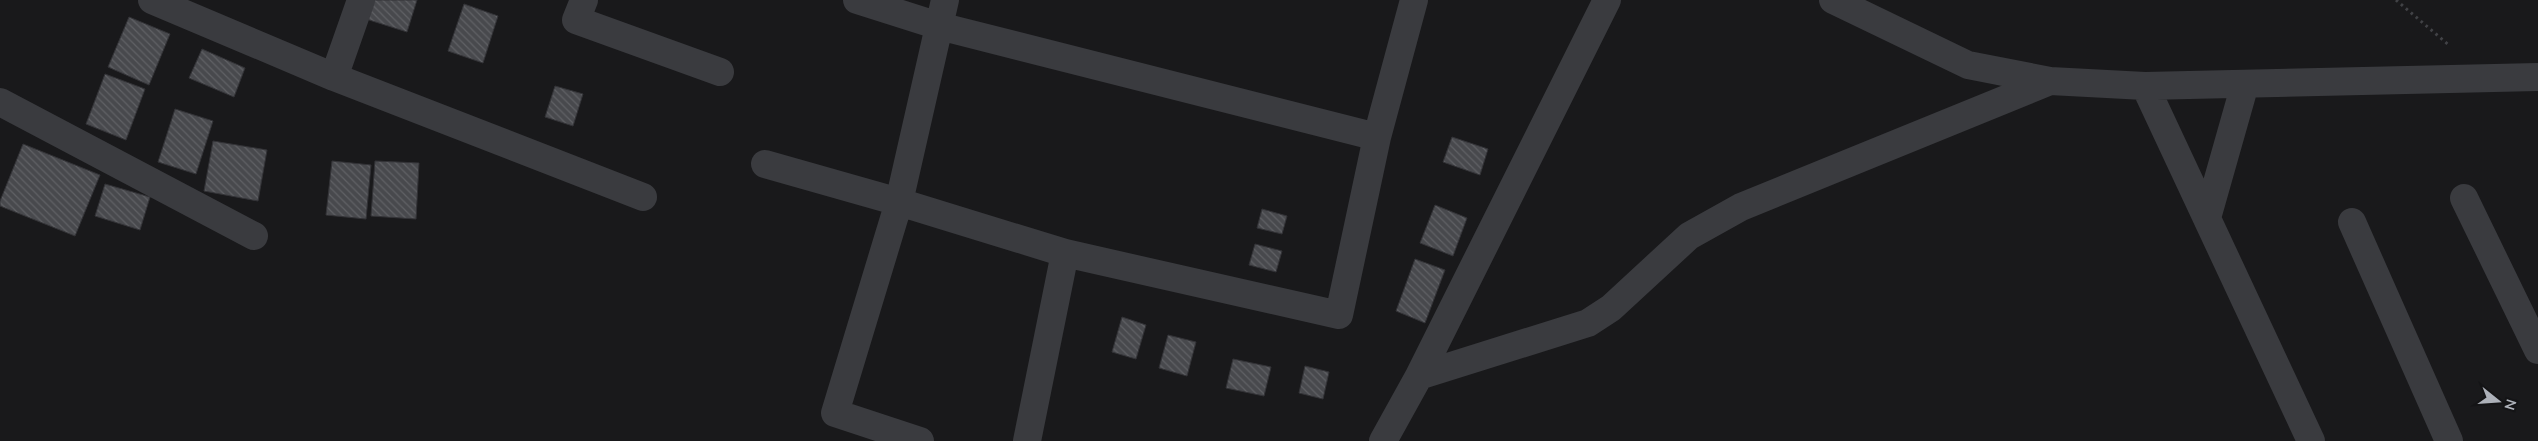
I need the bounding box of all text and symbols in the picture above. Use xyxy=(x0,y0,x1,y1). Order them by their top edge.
north arrow xyxy=(2473,376,2523,426)
text: N xyxy=(2499,397,2521,412)

